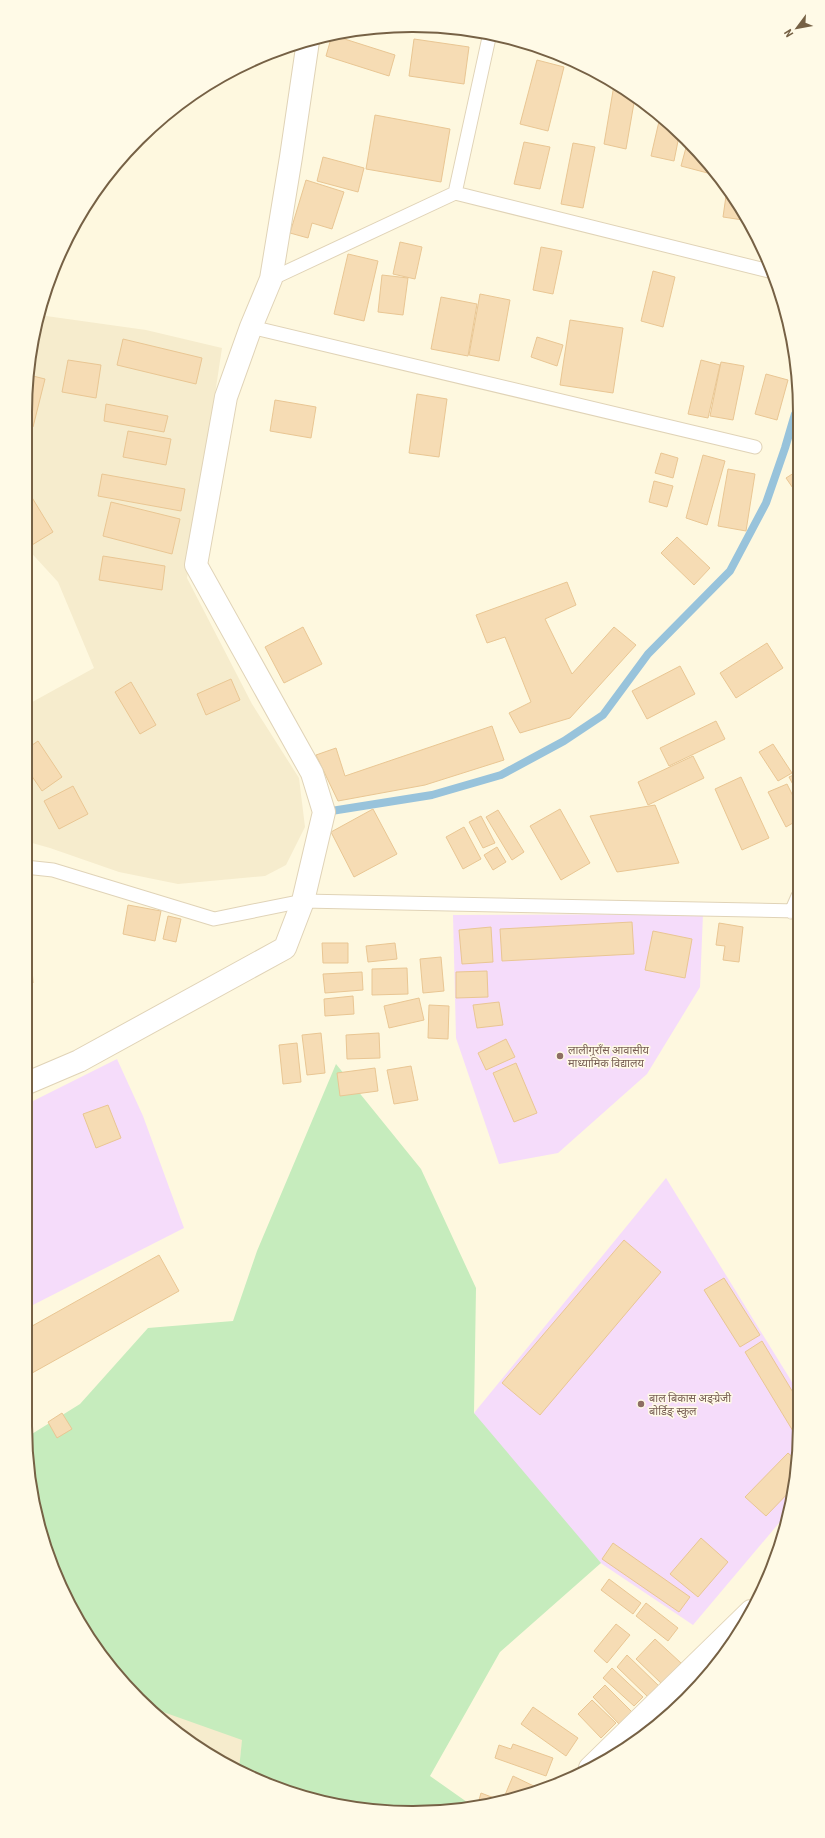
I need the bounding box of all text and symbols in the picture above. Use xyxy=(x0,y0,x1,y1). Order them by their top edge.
north arrow xyxy=(777,8,817,48)
text: N xyxy=(782,27,796,39)
place label: लालीगुराँस आवासीय माध्यामिक विद्यालय xyxy=(568,1043,650,1070)
marker: लालीगुराँस आवासीय माध्यामिक विद्यालय xyxy=(555,1051,565,1061)
place label: बाल बिकास अङ्ग्रेजी बोर्डिङ् स्कुल xyxy=(649,1392,731,1418)
marker: बाल बिकास अङ्ग्रेजी बोर्डिङ् स्कुल xyxy=(636,1399,646,1409)

